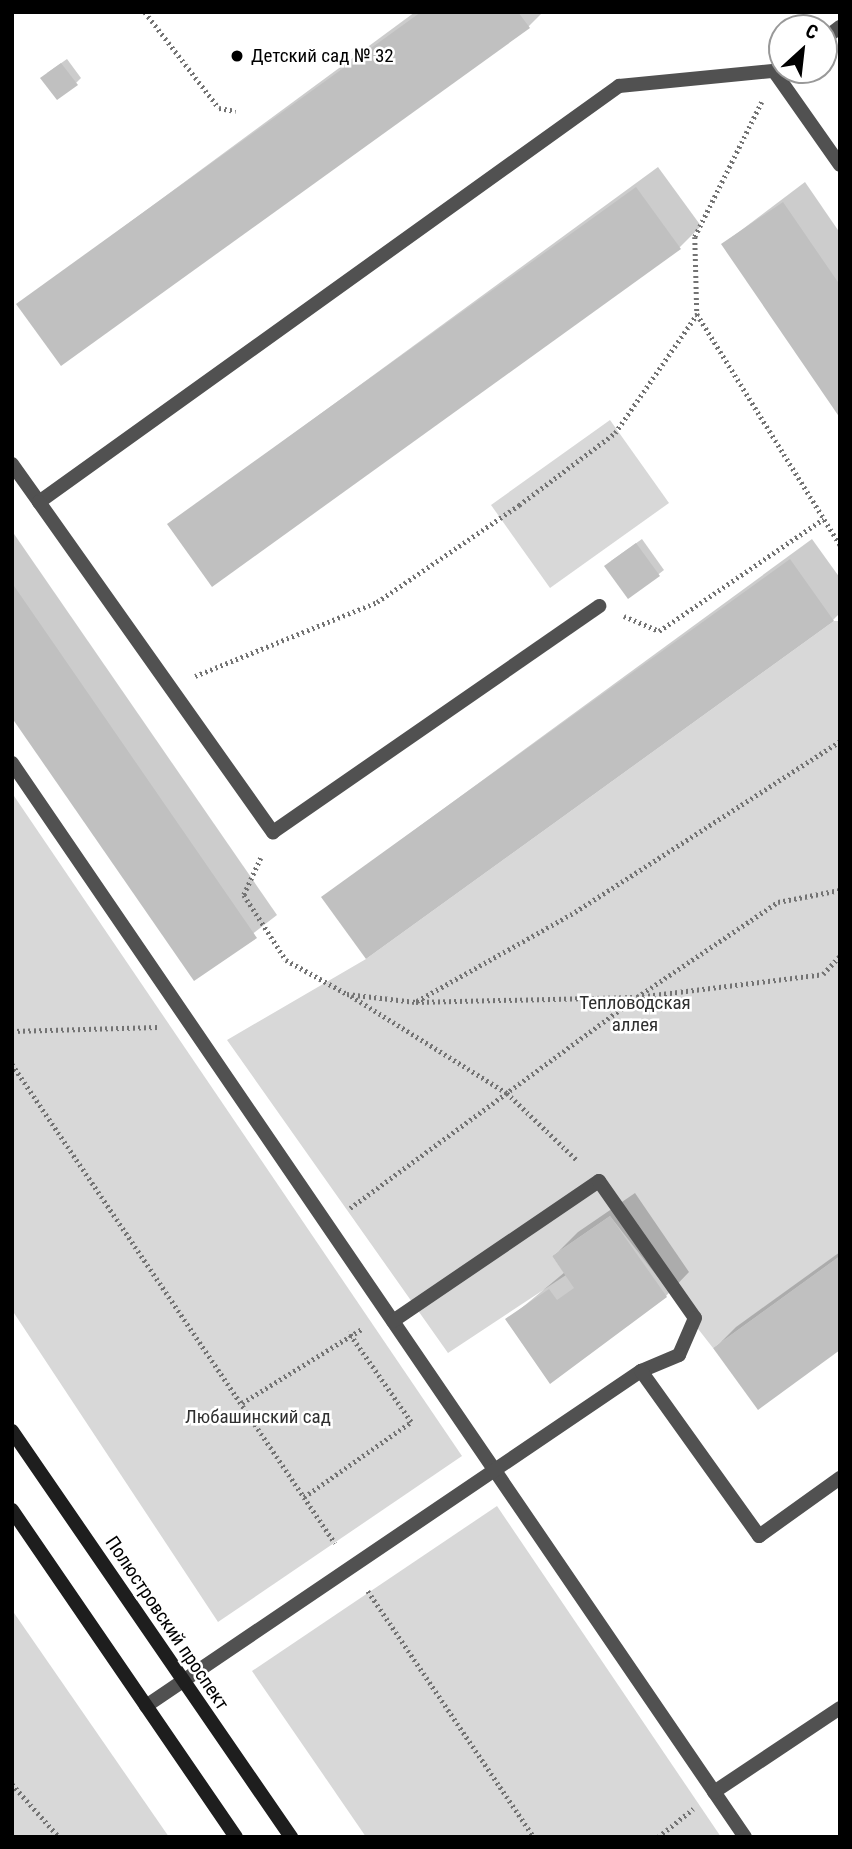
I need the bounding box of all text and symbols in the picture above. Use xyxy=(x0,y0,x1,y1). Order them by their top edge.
north arrow xyxy=(768,14,838,84)
text: С xyxy=(802,19,822,44)
place label: Детский сад № 32 xyxy=(251,45,394,67)
marker: Детский сад № 32 xyxy=(229,48,245,64)
park label: Тепловодская аллея xyxy=(579,992,691,1036)
park label: Любашинский сад xyxy=(185,1406,331,1428)
street label: Полюстровский проспект xyxy=(100,1532,234,1714)

